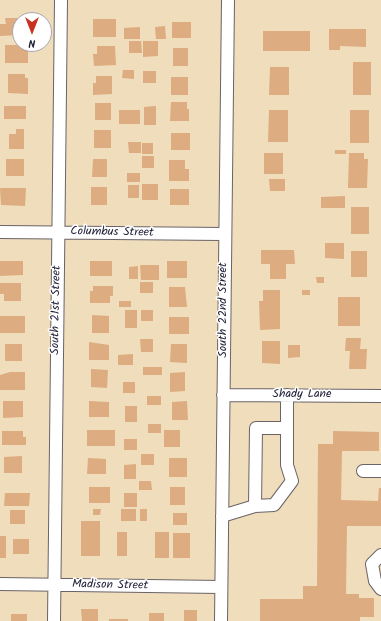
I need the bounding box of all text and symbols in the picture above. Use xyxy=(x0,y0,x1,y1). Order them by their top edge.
north arrow xyxy=(12,12,52,52)
text: N xyxy=(29,34,35,52)
street label: Columbus Street xyxy=(70,225,154,241)
street label: South 22nd Street xyxy=(217,262,231,358)
street label: South 21st Street xyxy=(49,265,65,355)
street label: Shady Lane xyxy=(273,388,331,402)
street label: Madison Street xyxy=(72,578,148,594)

